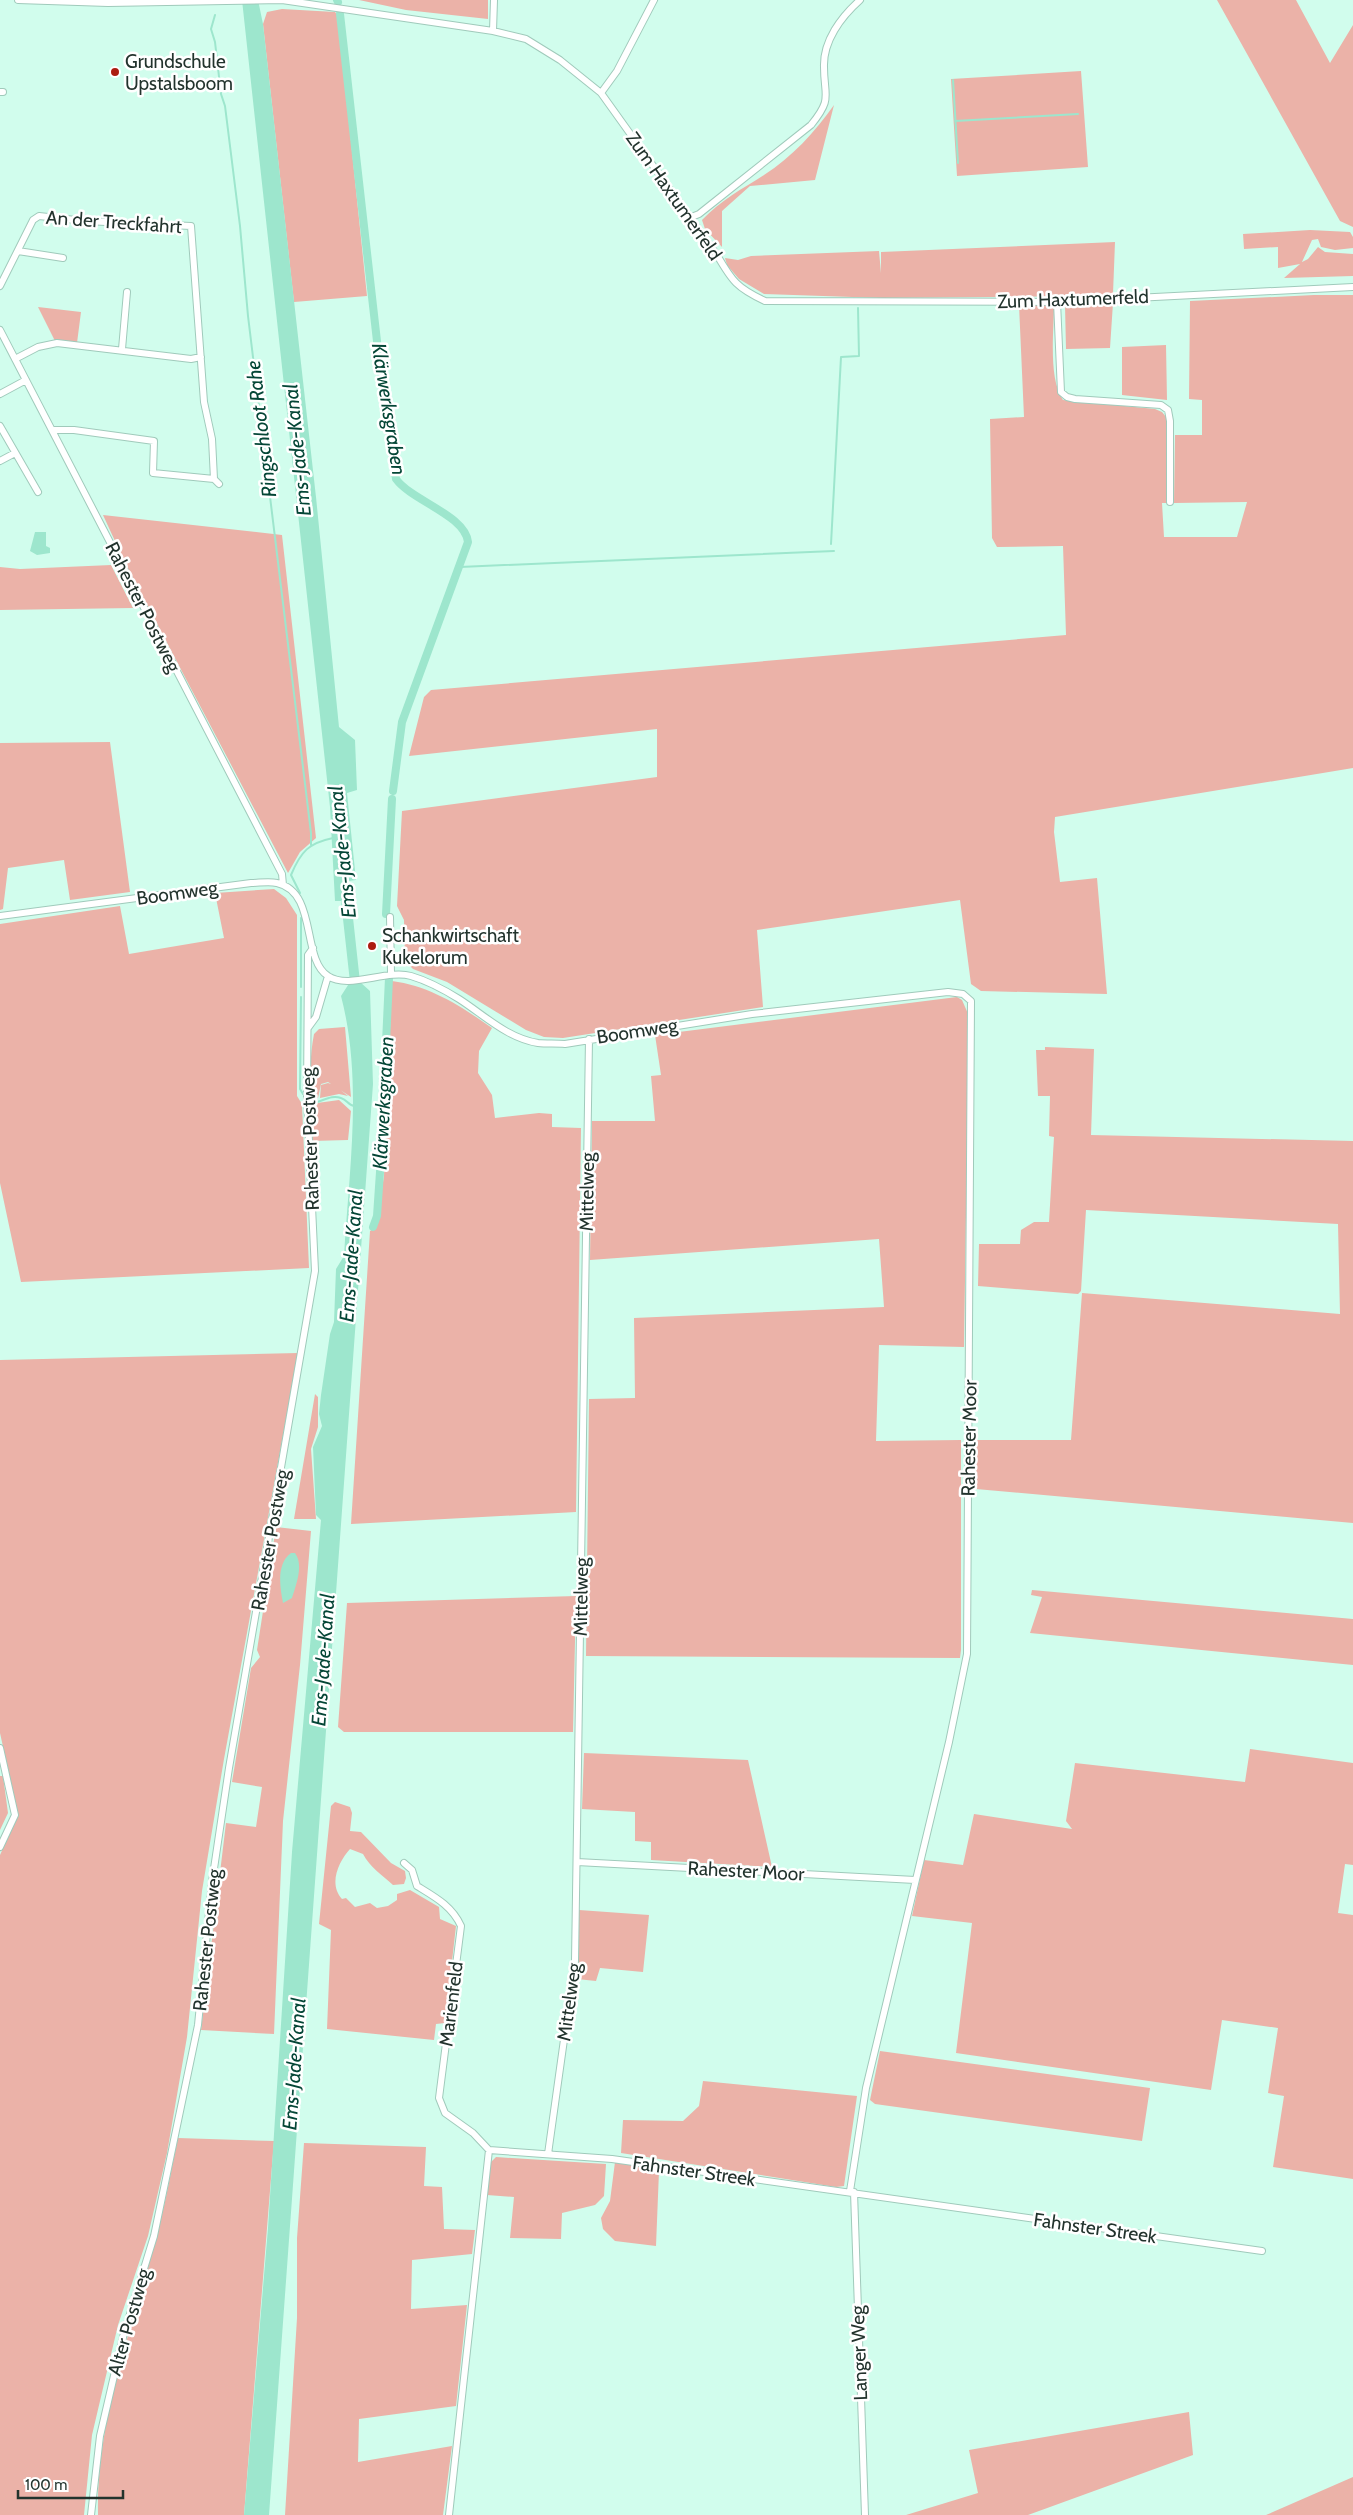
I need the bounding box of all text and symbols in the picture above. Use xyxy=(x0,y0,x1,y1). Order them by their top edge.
place label: Grundschule Upstalsboom xyxy=(125,50,233,95)
marker: Grundschule Upstalsboom xyxy=(109,66,121,78)
street label: Zum Haxtumerfeld xyxy=(621,127,727,265)
street label: An der Treckfahrt xyxy=(45,206,183,238)
street label: Zum Haxtumerfeld xyxy=(997,285,1149,313)
water label: Klärwerksgraben xyxy=(367,341,411,477)
water label: Ringschloot Rahe xyxy=(241,359,281,499)
water label: Ems-Jade-Kanal xyxy=(278,383,316,517)
street label: Rahester Postweg xyxy=(100,538,186,676)
water label: Ems-Jade-Kanal xyxy=(323,785,361,919)
street label: Boomweg xyxy=(135,876,220,910)
place label: Schankwirtschaft Kukelorum xyxy=(382,924,520,969)
marker: Schankwirtschaft Kukelorum xyxy=(366,940,378,952)
street label: Boomweg xyxy=(595,1013,680,1049)
water label: Klärwerksgraben xyxy=(368,1036,398,1170)
street label: Rahester Postweg xyxy=(296,1067,324,1211)
street label: Mittelweg xyxy=(575,1152,599,1232)
water label: Ems-Jade-Kanal xyxy=(334,1189,368,1323)
street label: Rahester Moor xyxy=(956,1379,982,1497)
street label: Rahester Postweg xyxy=(246,1467,294,1612)
street label: Mittelweg xyxy=(569,1557,593,1637)
water label: Ems-Jade-Kanal xyxy=(306,1593,340,1727)
street label: Rahester Moor xyxy=(687,1856,805,1886)
street label: Rahester Postweg xyxy=(188,1867,226,2012)
street label: Marienfeld xyxy=(434,1960,468,2048)
street label: Mittelweg xyxy=(552,1961,586,2043)
water label: Ems-Jade-Kanal xyxy=(277,1997,311,2131)
street label: Fahnster Streek xyxy=(631,2151,757,2191)
street label: Fahnster Streek xyxy=(1032,2208,1158,2248)
street label: Alter Postweg xyxy=(103,2265,155,2378)
street label: Langer Weg xyxy=(846,2305,872,2401)
scale bar xyxy=(18,2468,122,2500)
text: 100 m xyxy=(25,2476,67,2494)

